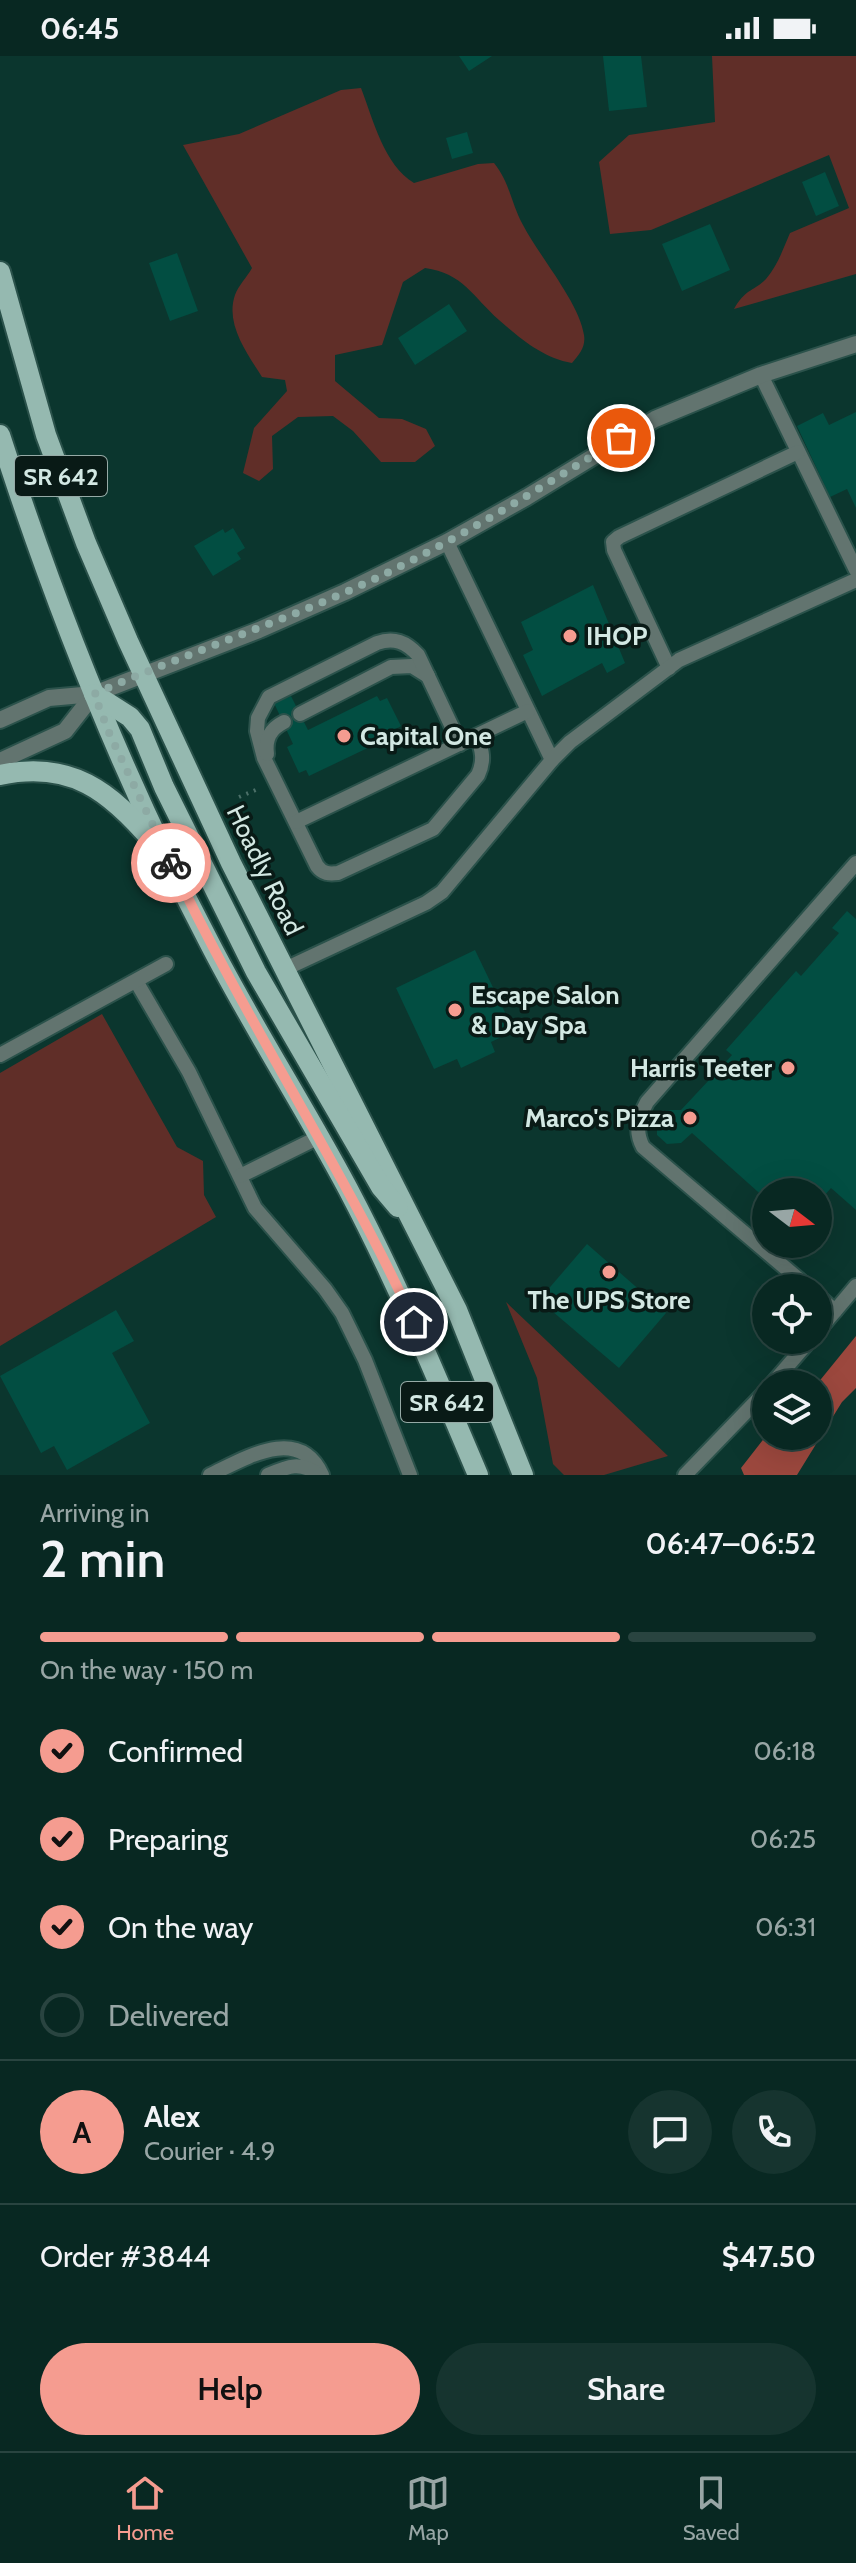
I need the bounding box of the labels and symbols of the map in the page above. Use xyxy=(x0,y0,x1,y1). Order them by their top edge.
pin xyxy=(587,404,655,472)
road number: SR 642 xyxy=(15,456,107,496)
place label: IHOP xyxy=(586,620,648,652)
marker: IHOP xyxy=(561,627,579,645)
place label: Capital One xyxy=(360,720,492,752)
marker: Capital One xyxy=(335,727,353,745)
street label: Hoadly Road xyxy=(220,800,310,940)
courier xyxy=(131,823,211,903)
place label: Escape Salon & Day Spa xyxy=(471,979,620,1041)
marker: Escape Salon & Day Spa xyxy=(446,1001,464,1019)
place label: Harris Teeter xyxy=(630,1052,772,1084)
marker: Harris Teeter xyxy=(779,1059,797,1077)
place label: Marco's Pizza xyxy=(525,1102,674,1134)
marker: Marco's Pizza xyxy=(681,1109,699,1127)
north arrow xyxy=(752,1178,832,1258)
marker: The UPS Store xyxy=(600,1263,618,1281)
place label: The UPS Store xyxy=(527,1284,691,1316)
pin xyxy=(380,1288,448,1356)
road number: SR 642 xyxy=(401,1382,493,1422)

